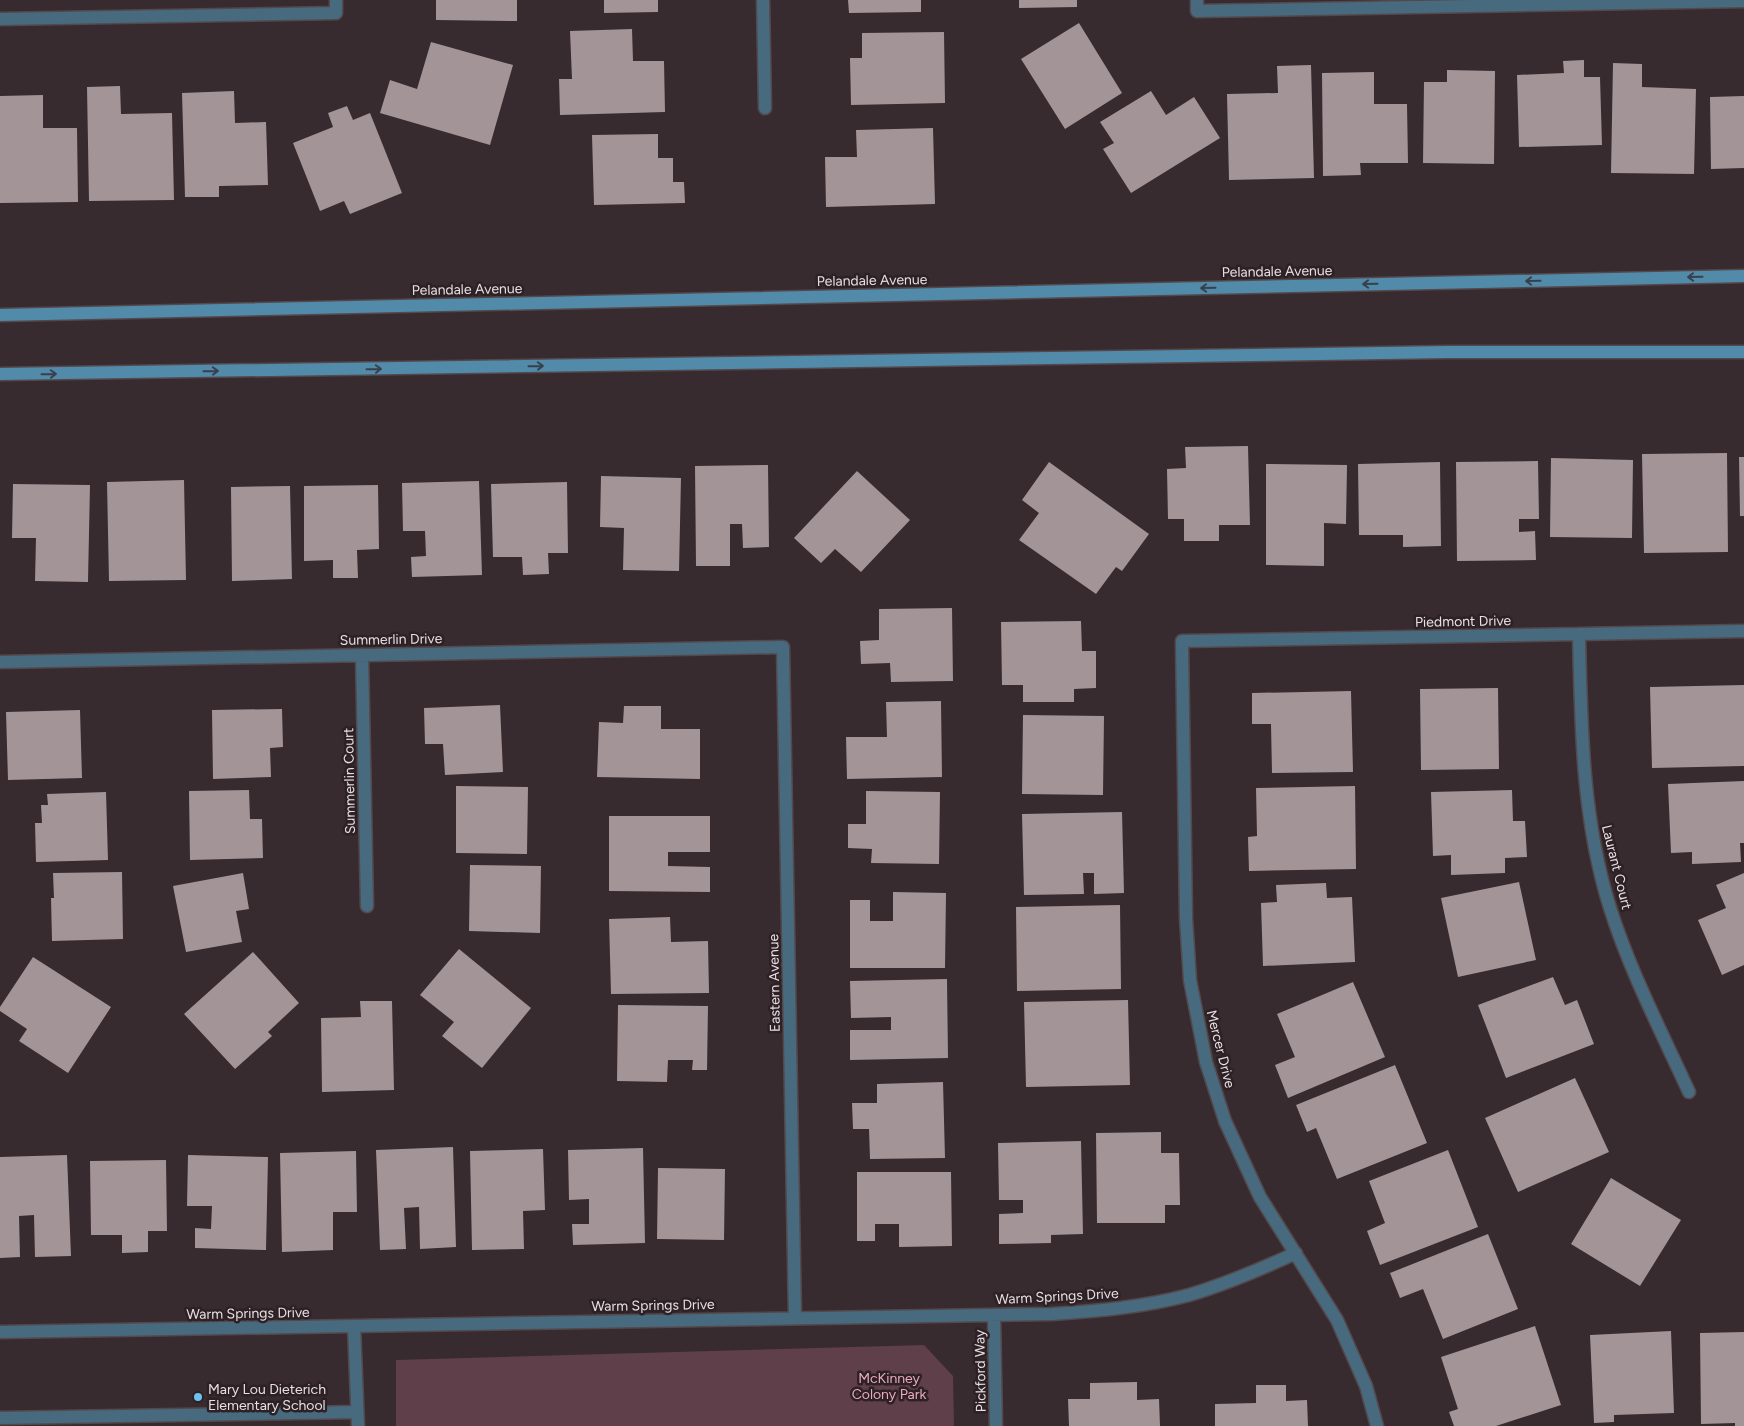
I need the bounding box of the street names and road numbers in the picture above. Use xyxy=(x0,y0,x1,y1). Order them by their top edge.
street label: Pelandale Avenue xyxy=(1222,262,1333,281)
street label: Pelandale Avenue xyxy=(817,271,928,290)
street label: Pelandale Avenue xyxy=(412,280,523,299)
street label: Piedmont Drive xyxy=(1415,612,1512,631)
street label: Summerlin Drive xyxy=(340,630,443,649)
street label: Summerlin Court xyxy=(340,728,359,834)
street label: Laurant Court xyxy=(1598,823,1635,911)
street label: Eastern Avenue xyxy=(765,933,784,1032)
street label: Mercer Drive xyxy=(1203,1008,1239,1090)
street label: Warm Springs Drive xyxy=(995,1285,1119,1308)
street label: Warm Springs Drive xyxy=(591,1296,715,1315)
street label: Warm Springs Drive xyxy=(186,1304,310,1323)
street label: Pickford Way xyxy=(971,1329,990,1412)

